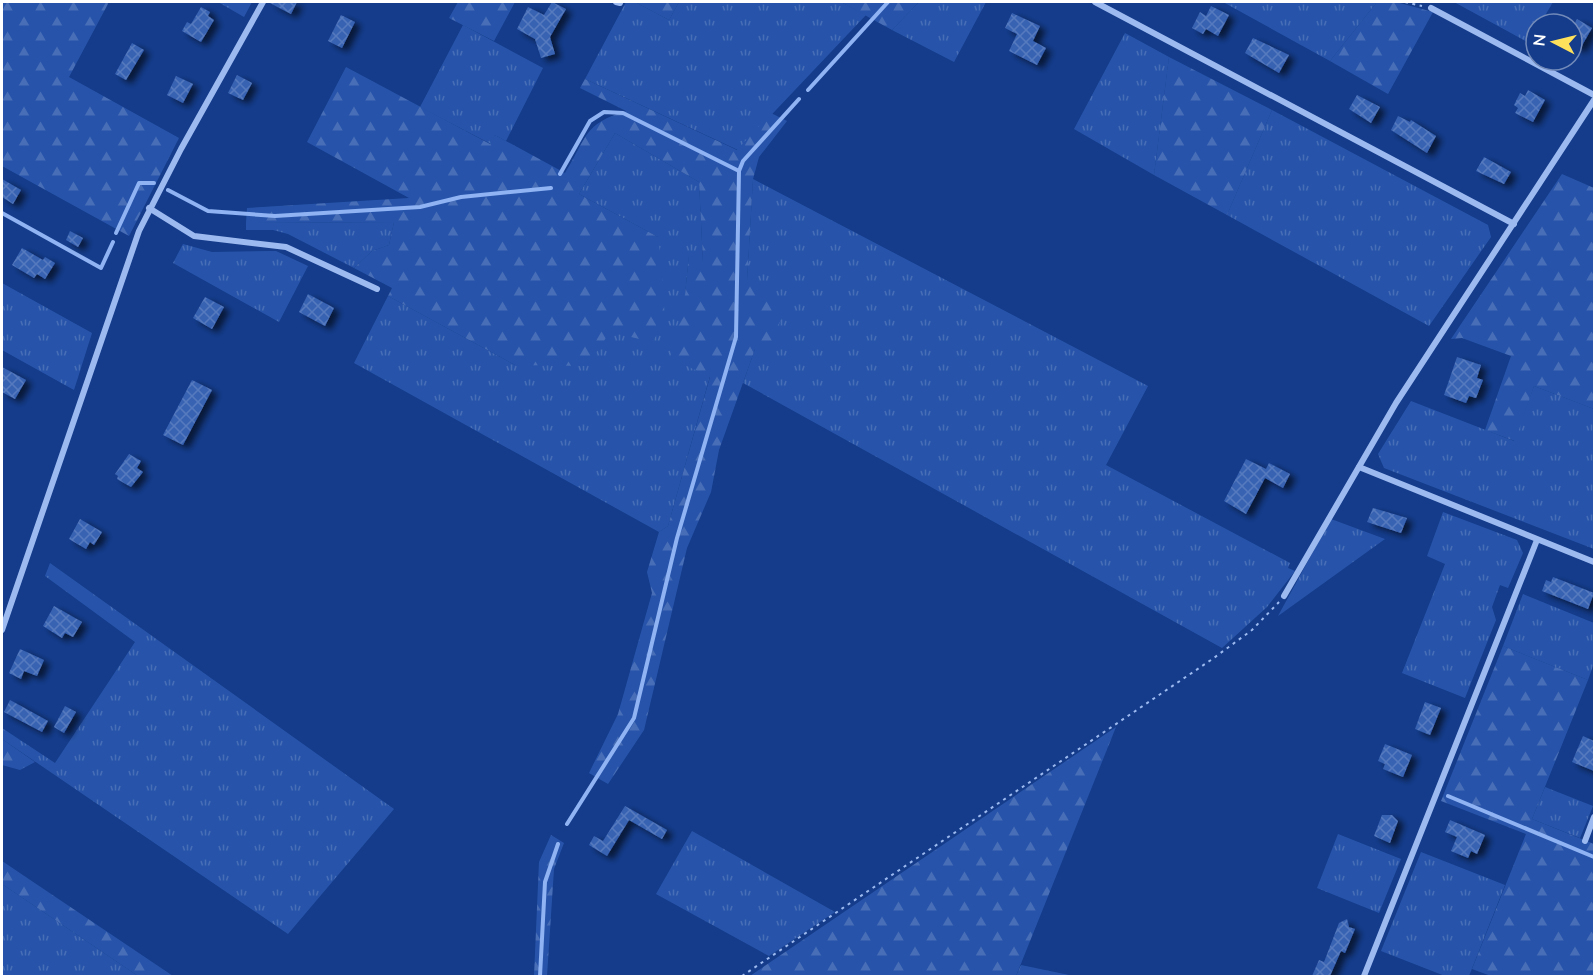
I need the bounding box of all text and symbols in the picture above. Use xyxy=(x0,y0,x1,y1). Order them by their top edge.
north arrow xyxy=(1524,12,1584,72)
text: N xyxy=(1528,33,1552,48)

